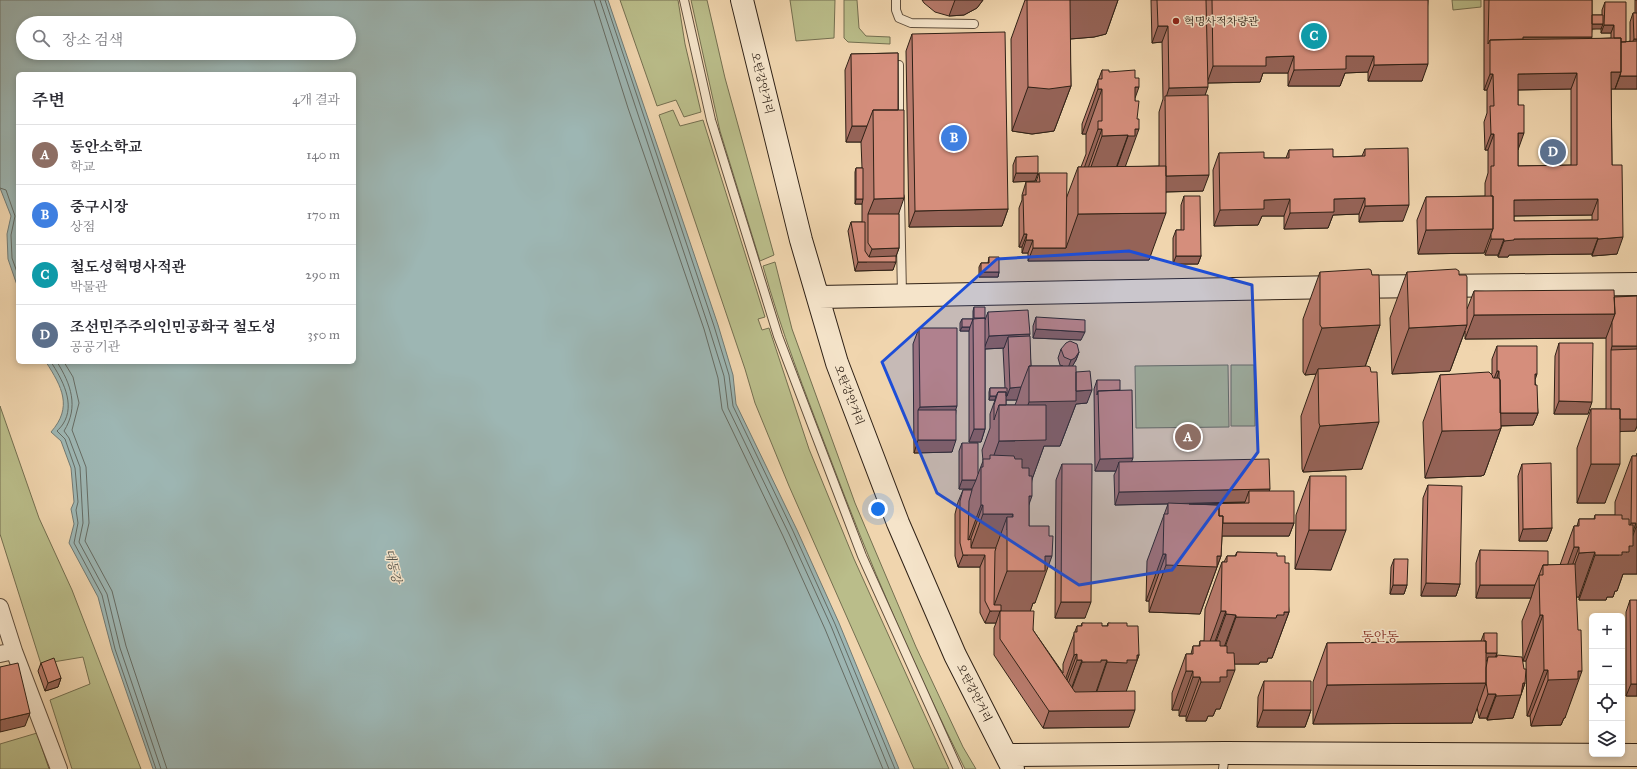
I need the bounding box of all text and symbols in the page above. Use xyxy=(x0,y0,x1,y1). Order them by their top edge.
place label: 혁명사적차량관 xyxy=(1184,15,1259,28)
search box xyxy=(16,16,356,60)
marker: 혁명사적차량관 xyxy=(1171,16,1181,26)
pin: C xyxy=(1301,21,1327,51)
icon: search xyxy=(30,27,52,49)
text: 장소 검색 xyxy=(62,31,123,49)
street label: 오탄강안거리 xyxy=(748,50,776,116)
text: 주변 xyxy=(32,90,65,111)
text: 4개 결과 xyxy=(292,92,340,108)
pin: B xyxy=(941,123,967,153)
pin: D xyxy=(1540,137,1566,167)
text: 동안소학교 xyxy=(70,138,142,156)
text: A xyxy=(41,147,49,163)
text: 140 m xyxy=(306,147,340,163)
text: 학교 xyxy=(70,159,95,175)
text: 중구시장 xyxy=(70,198,128,216)
text: B xyxy=(41,207,49,223)
text: 170 m xyxy=(307,207,340,223)
text: 상점 xyxy=(70,219,95,235)
text: 철도성혁명사적관 xyxy=(70,258,186,276)
text: C xyxy=(41,267,49,283)
text: 290 m xyxy=(305,267,340,283)
text: 박물관 xyxy=(70,279,108,295)
text: 조선민주주의인민공화국 철도성 xyxy=(70,318,276,336)
text: D xyxy=(40,327,50,343)
text: 350 m xyxy=(307,327,340,343)
text: 공공기관 xyxy=(70,339,120,355)
street label: 오탄강안거리 xyxy=(832,363,866,427)
pin: A xyxy=(1175,422,1201,452)
your location xyxy=(868,499,888,519)
water label: 대동강 xyxy=(382,547,405,587)
map controls xyxy=(1589,613,1625,757)
button: + xyxy=(1589,613,1625,649)
district label: 동안동 xyxy=(1361,629,1399,645)
button: − xyxy=(1589,649,1625,685)
street label: 오탄강안거리 xyxy=(954,662,994,724)
button: locate xyxy=(1589,685,1625,721)
button: layers xyxy=(1589,721,1625,757)

